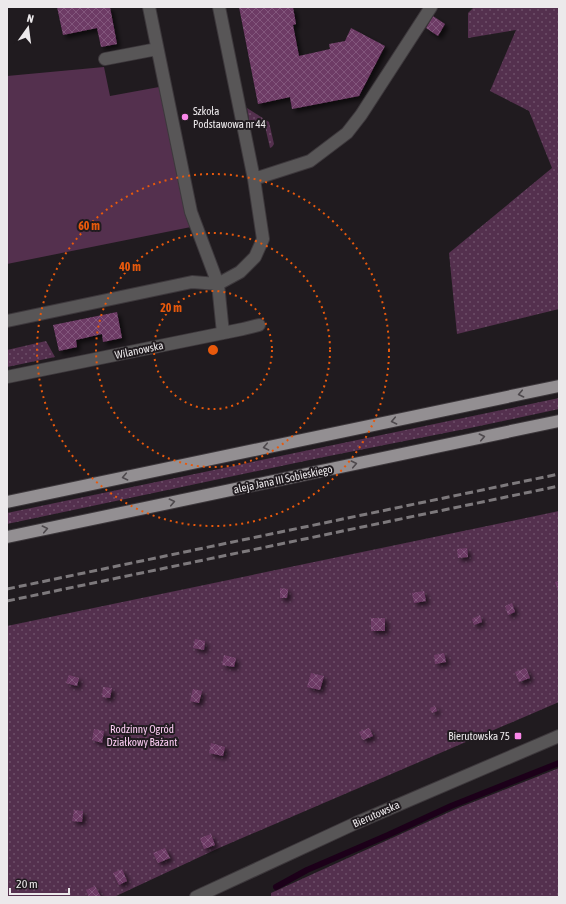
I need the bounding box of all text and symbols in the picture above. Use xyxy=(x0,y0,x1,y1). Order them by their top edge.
north arrow xyxy=(8,8,48,48)
text: N xyxy=(26,12,35,25)
place label: Szkoła Podstawowa nr 44 xyxy=(193,105,266,130)
marker: Szkoła Podstawowa nr 44 xyxy=(180,112,190,122)
text: 60 m xyxy=(78,219,100,233)
text: 40 m xyxy=(118,260,141,274)
text: 20 m xyxy=(160,301,182,315)
street label: Wilanowska xyxy=(114,339,164,361)
centre of rings xyxy=(206,343,220,357)
one-way arrow xyxy=(518,390,524,398)
one-way arrow xyxy=(390,416,397,424)
one-way arrow xyxy=(479,434,485,442)
one-way arrow xyxy=(263,443,269,451)
one-way arrow xyxy=(351,460,358,468)
street label: aleja Jana III Sobieskiego xyxy=(232,463,334,495)
one-way arrow xyxy=(122,472,128,480)
one-way arrow xyxy=(169,498,176,507)
one-way arrow xyxy=(42,525,48,533)
park label: Rodzinny Ogród Działkowy Bażant xyxy=(107,723,177,748)
place label: Bierutowska 75 xyxy=(448,730,510,742)
marker: Bierutowska 75 xyxy=(513,731,523,741)
street label: Bierutowska xyxy=(351,798,401,830)
scale bar xyxy=(10,870,69,896)
text: 20 m xyxy=(16,877,38,891)

